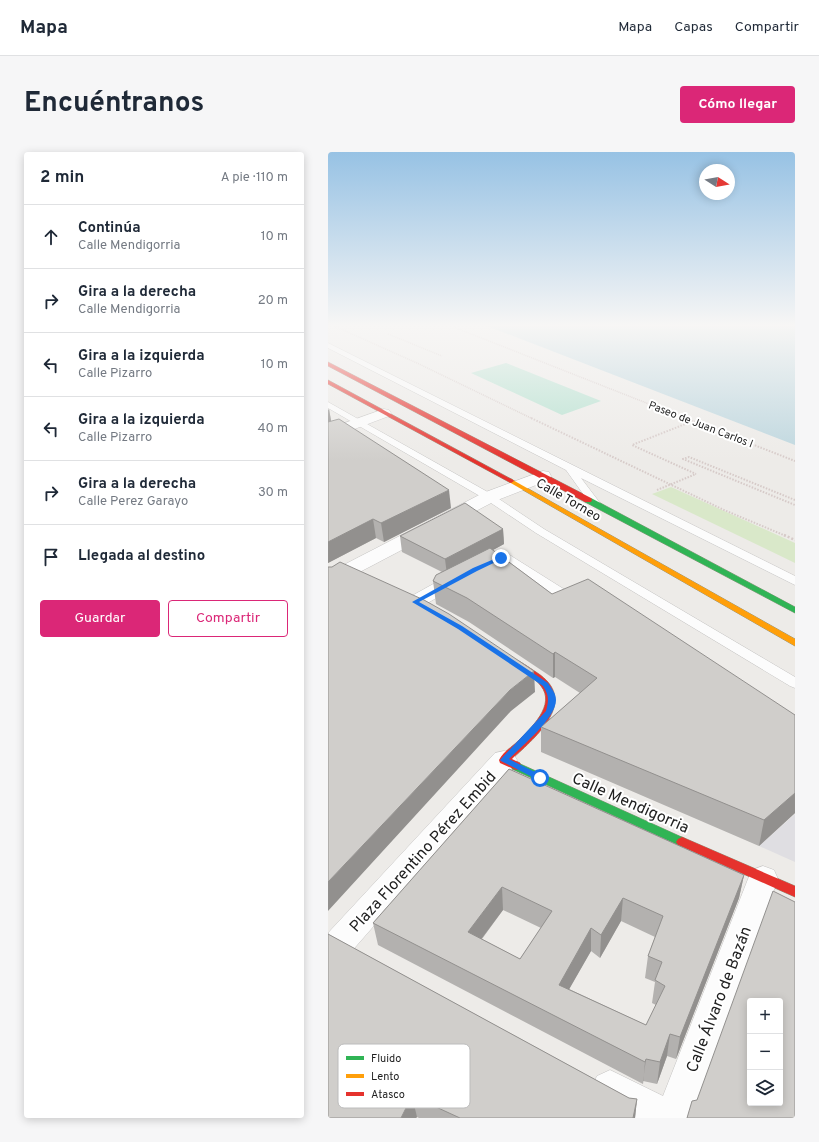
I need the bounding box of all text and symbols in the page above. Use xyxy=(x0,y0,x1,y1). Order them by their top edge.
text: Mapa xyxy=(20,16,68,40)
text: Mapa xyxy=(618,19,652,36)
text: Capas xyxy=(674,19,713,36)
text: Compartir xyxy=(735,19,799,36)
text: Encuéntranos xyxy=(24,86,204,122)
button: Cómo llegar xyxy=(680,86,795,123)
north arrow xyxy=(699,164,735,200)
text: 2 min xyxy=(40,167,84,189)
text: A pie · 110 m xyxy=(221,170,288,186)
text: Continúa xyxy=(78,219,140,238)
icon: ahead xyxy=(40,226,62,248)
text: 10 m xyxy=(261,229,288,245)
text: Calle Mendigorria xyxy=(78,238,180,254)
text: Gira a la derecha xyxy=(78,283,196,302)
icon: right xyxy=(40,290,62,312)
text: 20 m xyxy=(258,293,288,309)
text: Calle Mendigorria xyxy=(78,302,180,318)
text: Gira a la izquierda xyxy=(78,347,205,366)
icon: left xyxy=(40,354,62,376)
text: 10 m xyxy=(261,357,288,373)
text: Calle Pizarro xyxy=(78,366,152,382)
street label: Paseo de Juan Carlos I xyxy=(646,398,755,451)
text: Gira a la izquierda xyxy=(78,411,205,430)
icon: left xyxy=(40,418,62,440)
text: 40 m xyxy=(258,421,288,437)
text: Calle Pizarro xyxy=(78,430,152,446)
text: Gira a la derecha xyxy=(78,475,196,494)
street label: Calle Torneo xyxy=(533,476,603,526)
icon: right xyxy=(40,482,62,504)
text: 30 m xyxy=(258,485,288,501)
text: Calle Perez Garayo xyxy=(78,494,188,510)
icon: arrive xyxy=(40,546,62,568)
text: Llegada al destino xyxy=(78,547,205,566)
route end xyxy=(492,549,510,567)
button: Guardar xyxy=(40,600,160,637)
button: Compartir xyxy=(168,600,288,637)
street label: Plaza Florentino Pérez Embid xyxy=(346,768,501,937)
route start xyxy=(531,769,549,787)
street label: Calle Mendigorria xyxy=(569,769,692,839)
street label: Calle Álvaro de Bazán xyxy=(681,923,757,1076)
map controls xyxy=(747,998,783,1106)
button: + xyxy=(747,998,783,1034)
button: − xyxy=(747,1034,783,1070)
legend xyxy=(338,1044,470,1108)
text: Fluido xyxy=(371,1052,401,1066)
text: Lento xyxy=(371,1070,399,1084)
button: layers xyxy=(747,1070,783,1106)
text: Atasco xyxy=(371,1088,405,1102)

